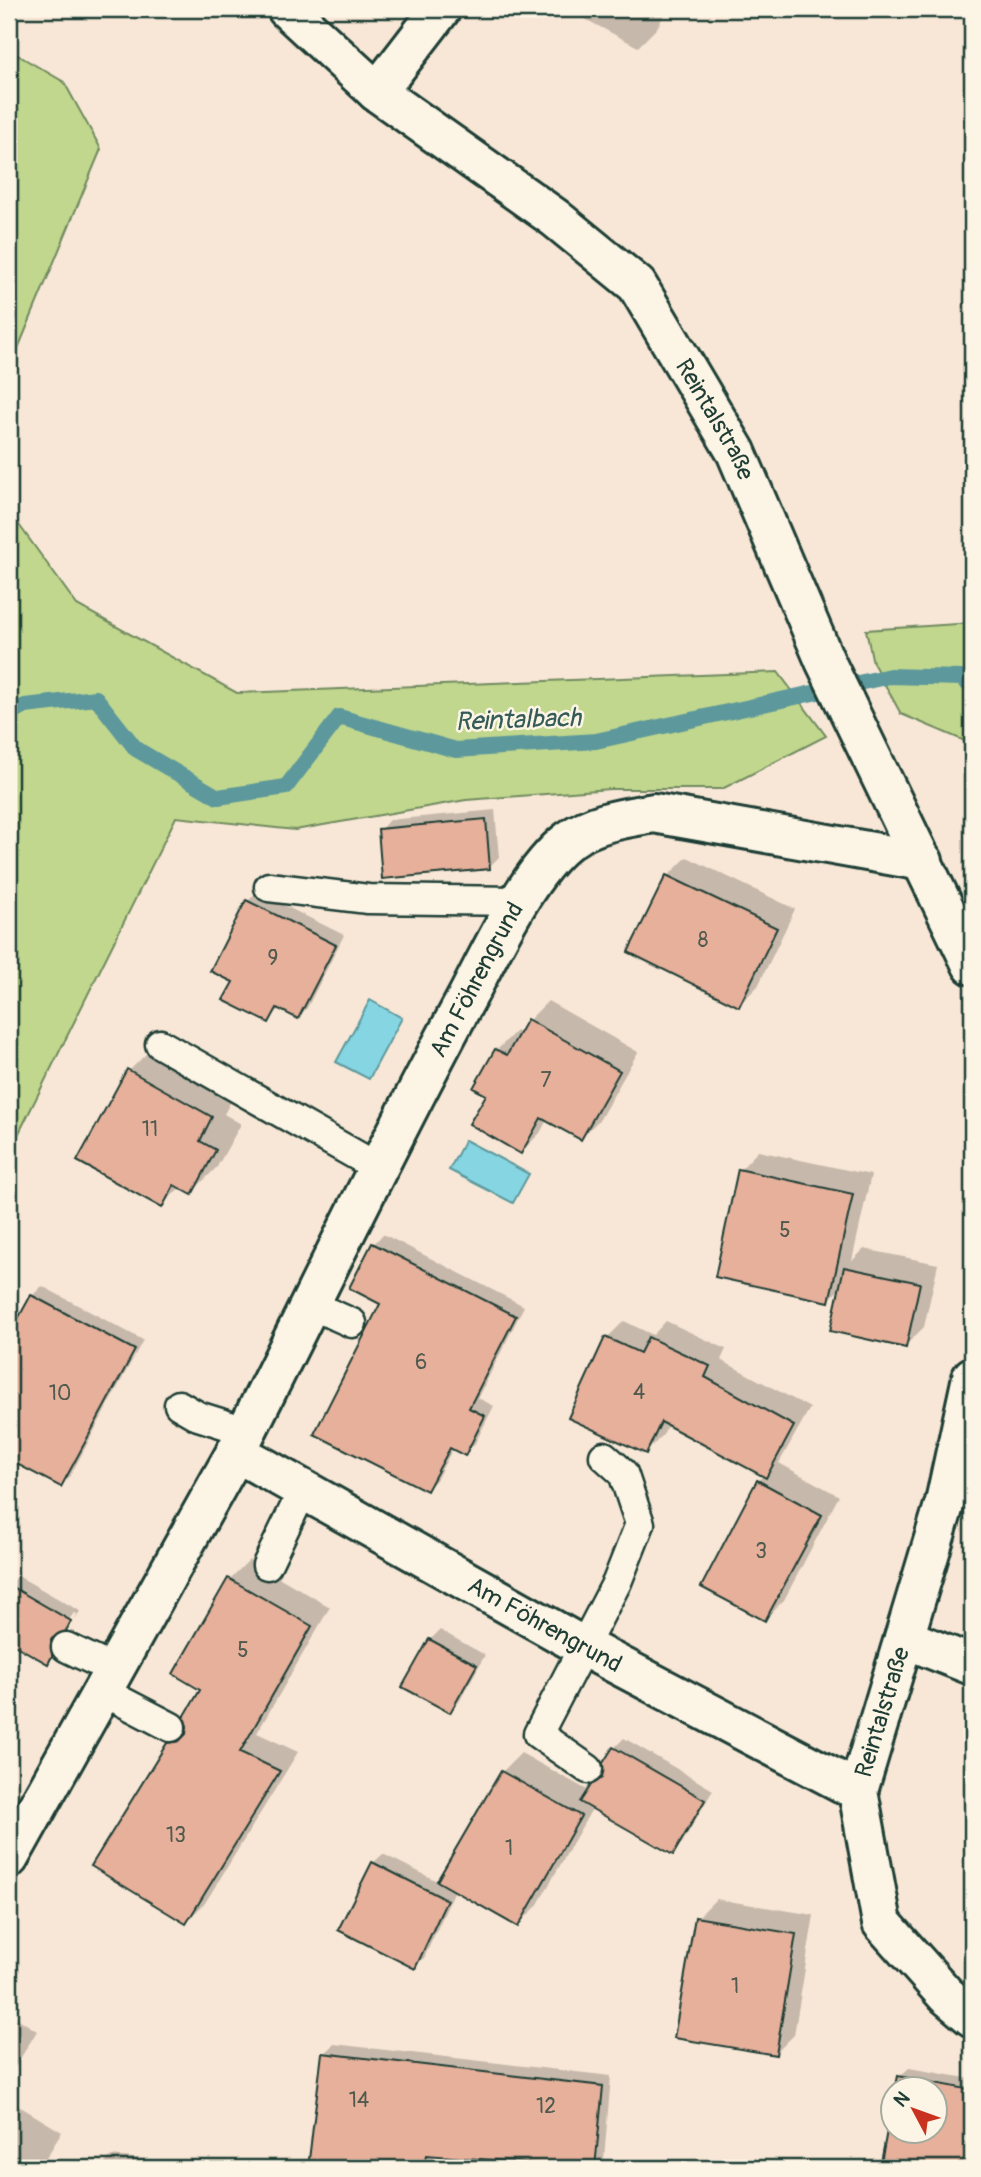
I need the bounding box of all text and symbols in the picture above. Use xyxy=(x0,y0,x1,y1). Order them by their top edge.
street label: Reintalstraße xyxy=(669,354,760,485)
water label: Reintalbach xyxy=(455,702,583,738)
street label: Am Föhrengrund xyxy=(423,897,530,1062)
house number: 8 xyxy=(698,927,708,954)
house number: 9 xyxy=(268,945,278,972)
house number: 7 xyxy=(540,1067,552,1094)
house number: 11 xyxy=(142,1116,158,1143)
house number: 5 xyxy=(779,1217,791,1244)
house number: 6 xyxy=(415,1349,427,1376)
house number: 4 xyxy=(633,1379,645,1406)
house number: 10 xyxy=(49,1380,71,1407)
house number: 3 xyxy=(755,1538,767,1565)
street label: Am Föhrengrund xyxy=(462,1571,627,1679)
house number: 5 xyxy=(237,1637,249,1664)
street label: Reintalstraße xyxy=(849,1643,916,1781)
house number: 13 xyxy=(166,1822,186,1849)
house number: 1 xyxy=(505,1835,513,1862)
house number: 1 xyxy=(731,1973,739,2000)
north arrow xyxy=(880,2076,950,2146)
house number: 14 xyxy=(349,2087,369,2114)
text: N xyxy=(889,2087,915,2112)
house number: 12 xyxy=(536,2093,556,2120)

